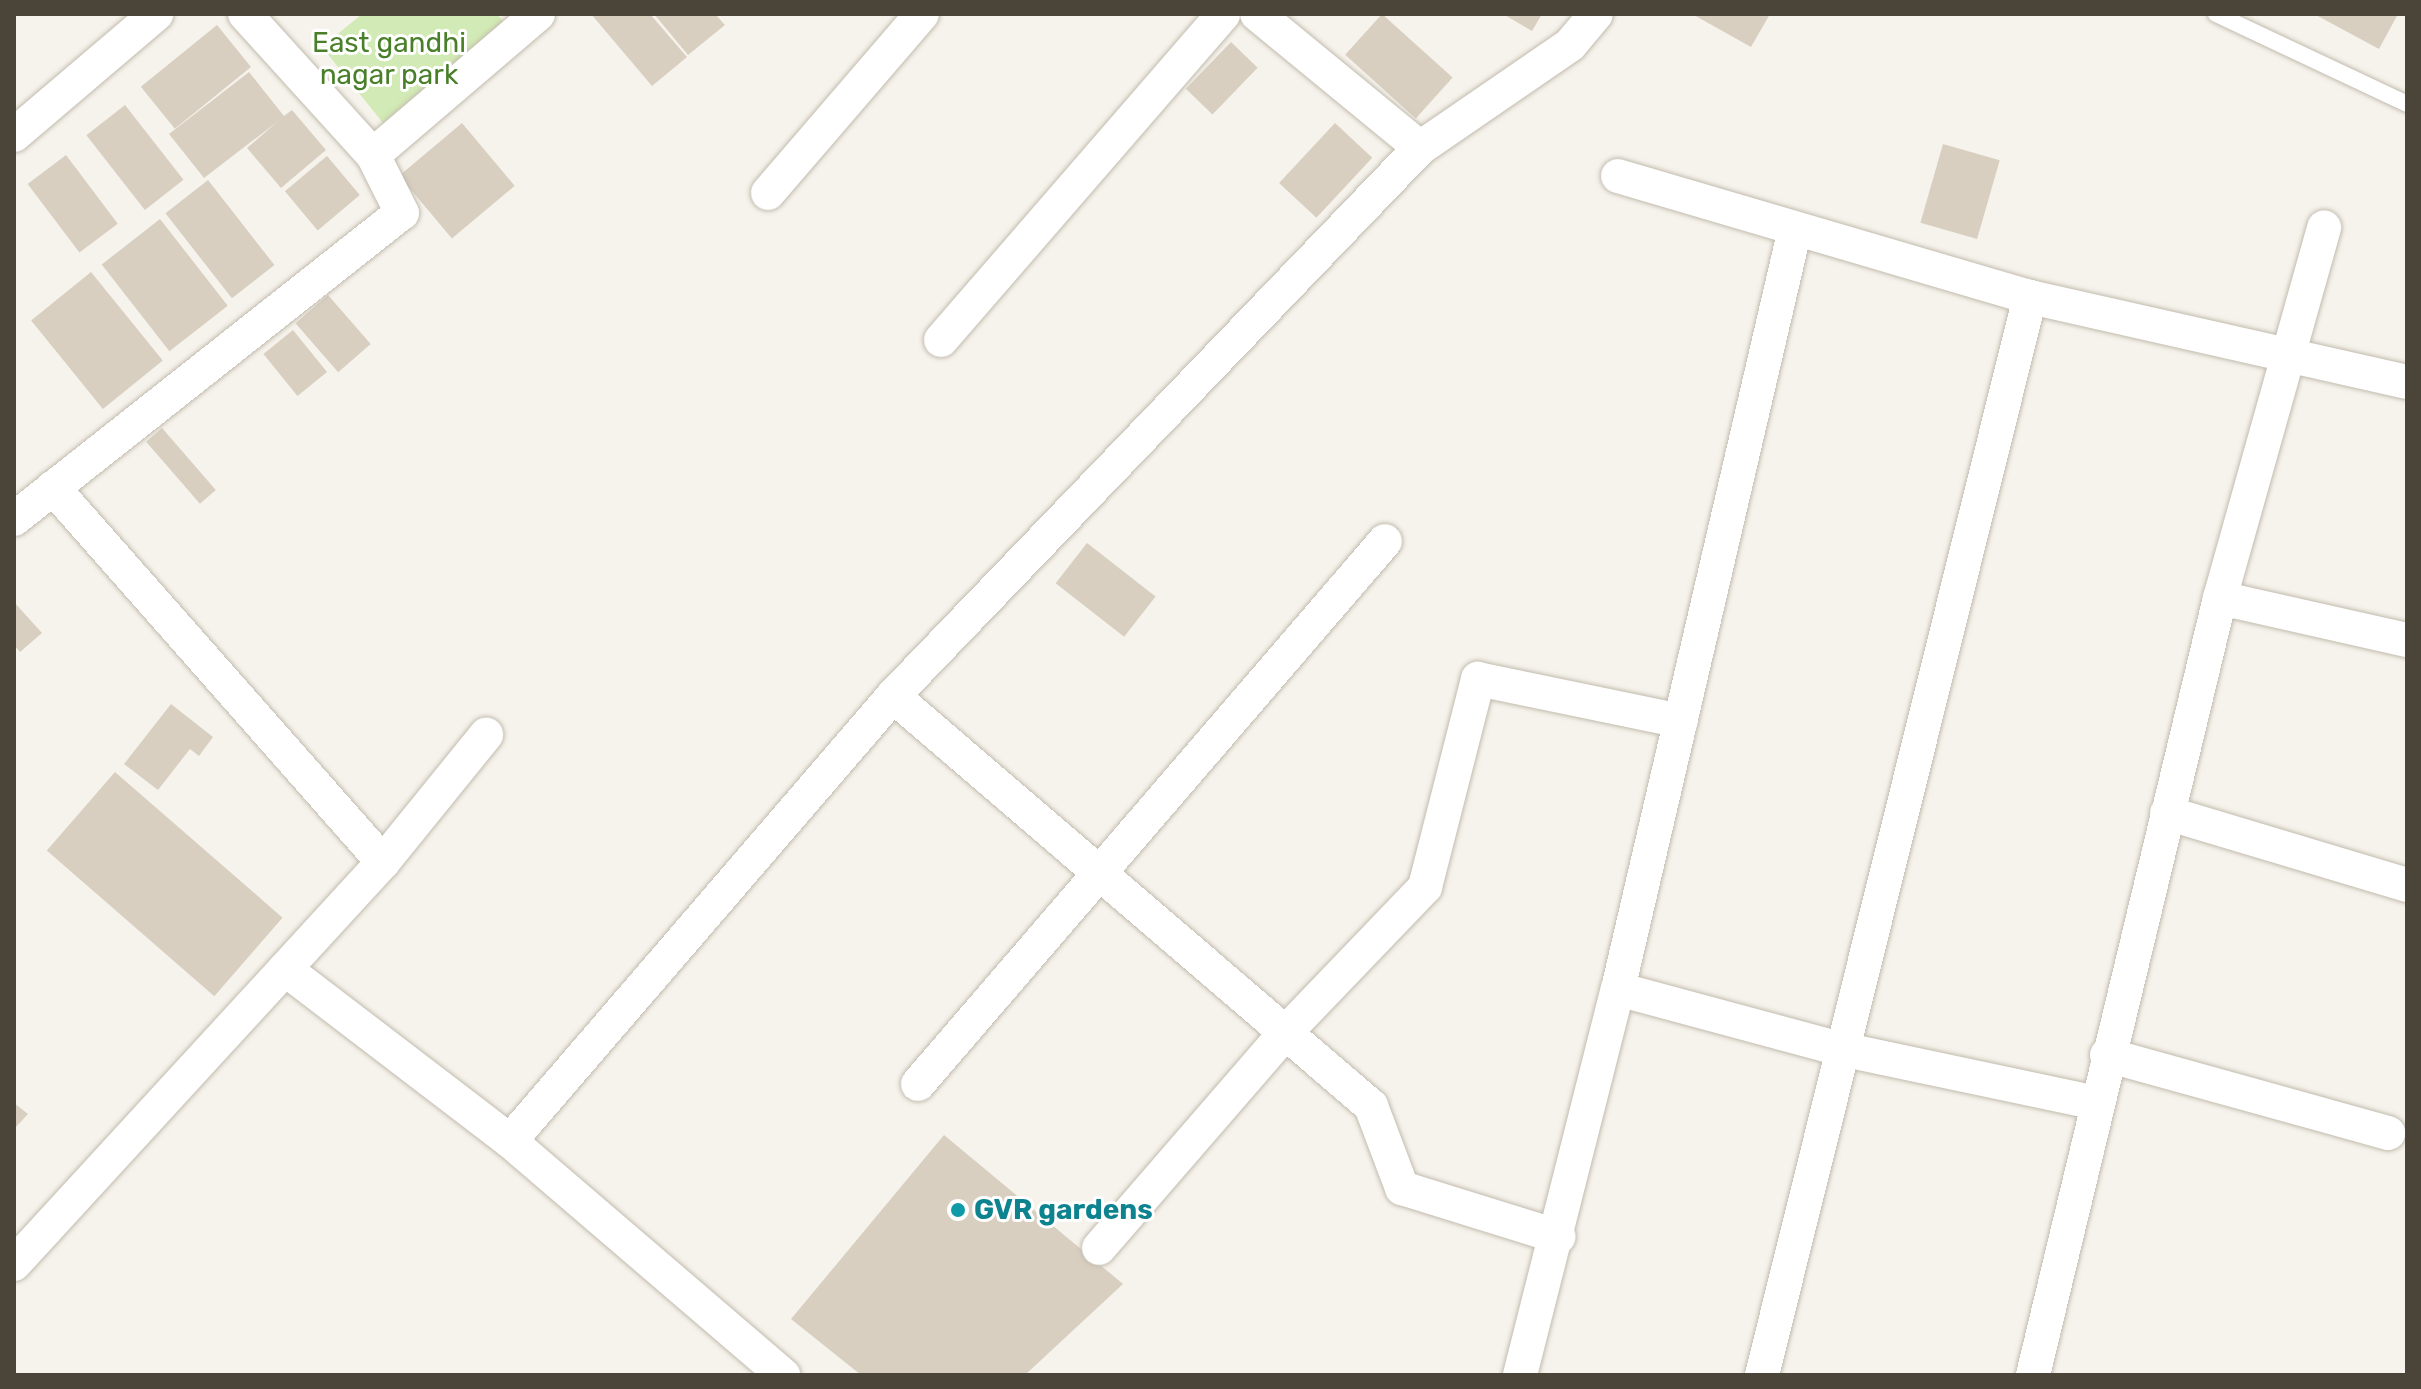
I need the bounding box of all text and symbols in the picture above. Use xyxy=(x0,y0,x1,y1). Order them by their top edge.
park label: East gandhi nagar park xyxy=(312,26,466,92)
place label: GVR gardens xyxy=(974,1193,1153,1227)
marker: GVR gardens xyxy=(949,1201,967,1219)

